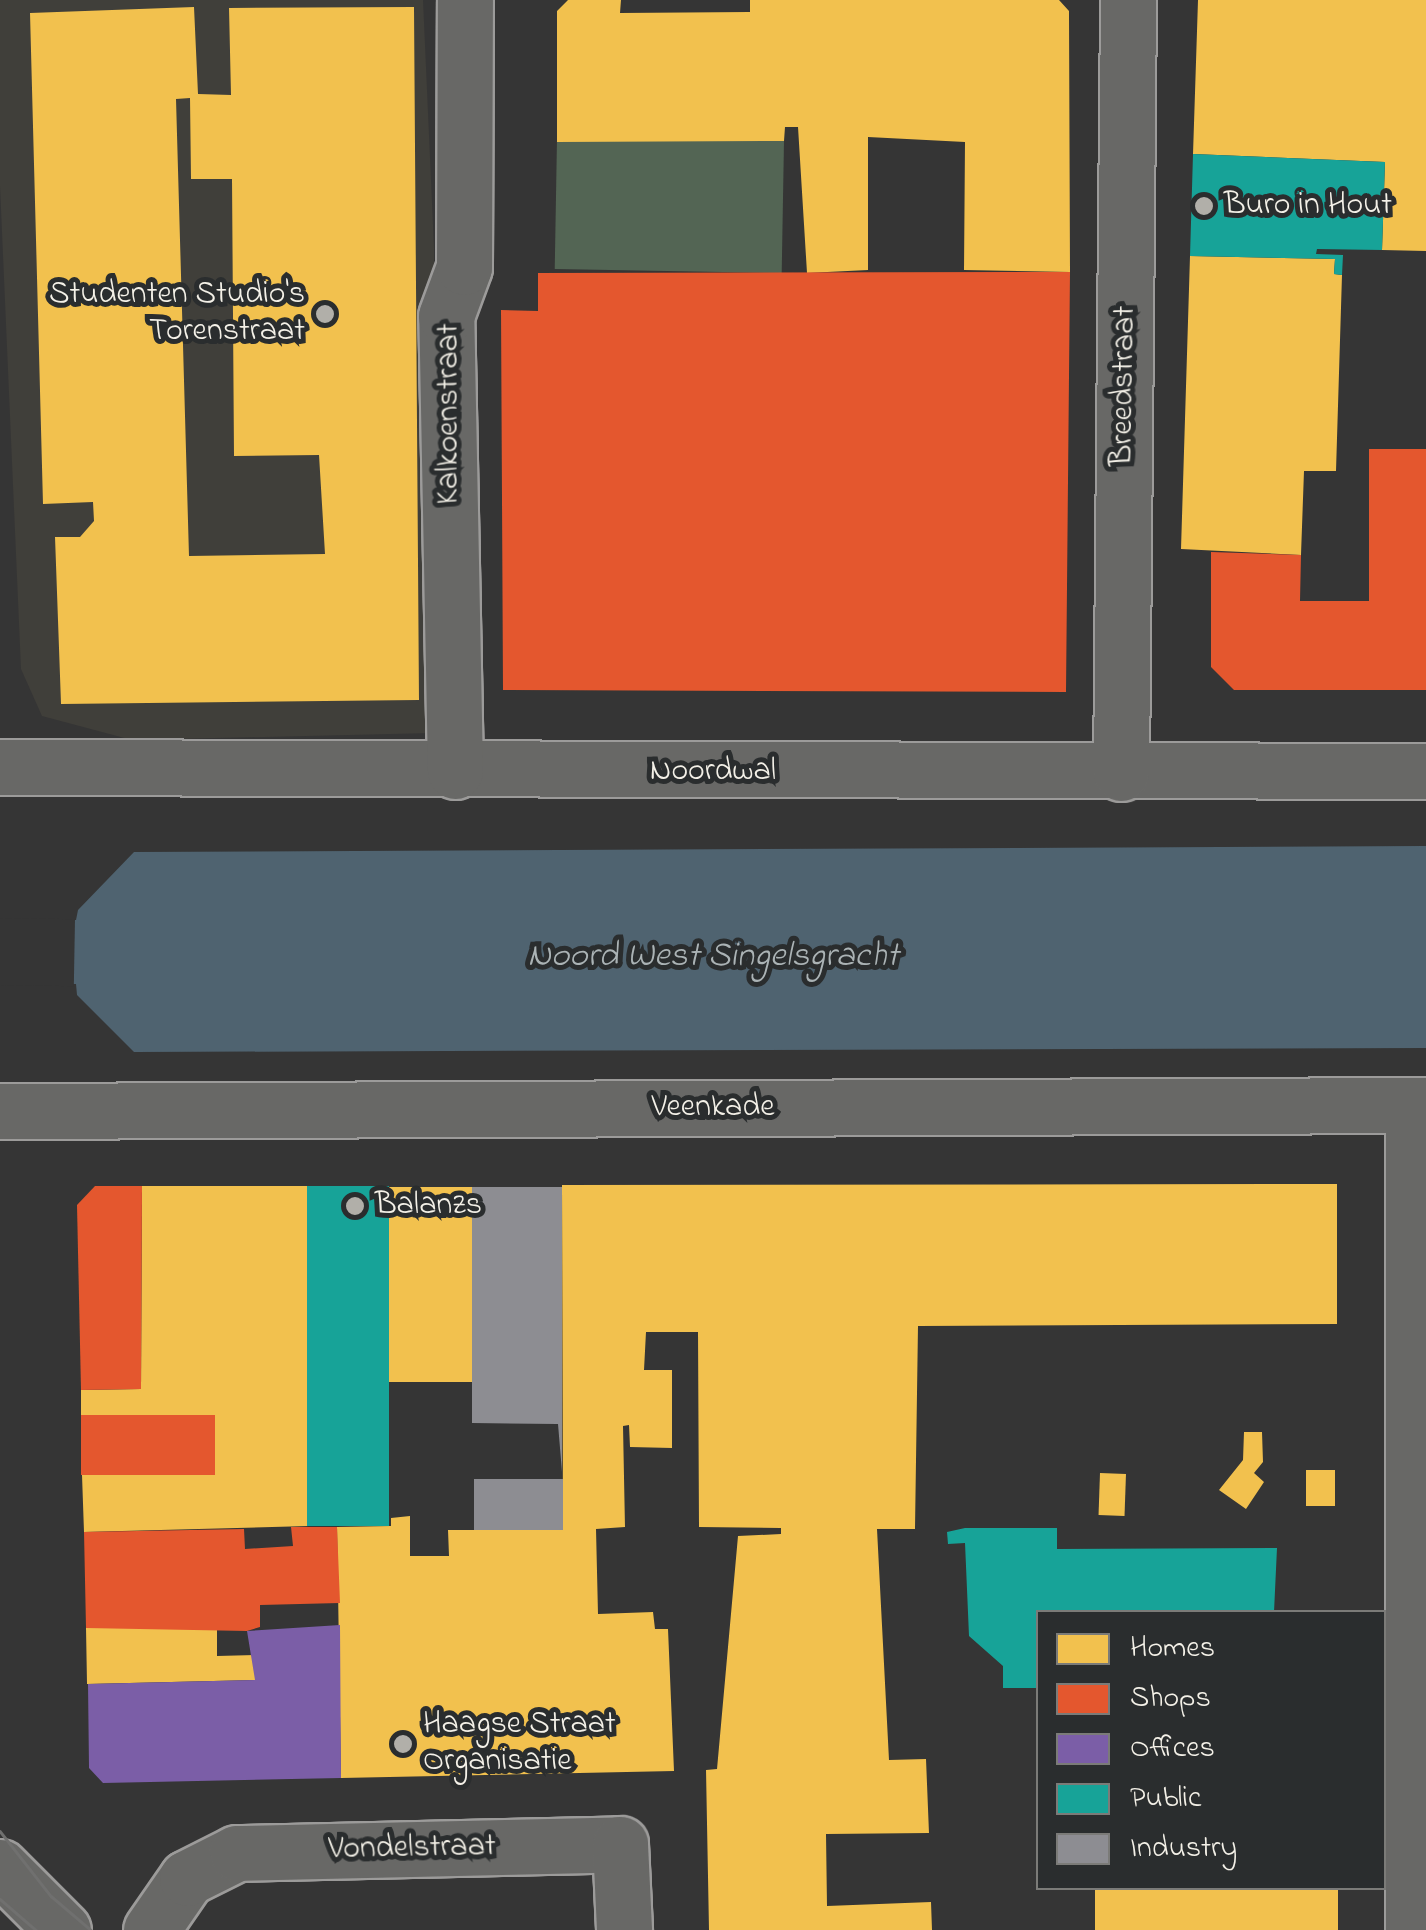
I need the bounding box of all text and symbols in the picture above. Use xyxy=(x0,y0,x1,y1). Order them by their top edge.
place label: Buro in Hout xyxy=(1224,187,1392,225)
marker: Buro in Hout xyxy=(1193,195,1215,217)
place label: Studenten Studio's Torenstraat xyxy=(49,277,305,352)
marker: Studenten Studio's Torenstraat xyxy=(314,303,336,325)
street label: Breedstraat xyxy=(1104,305,1146,467)
street label: Kalkoenstraat xyxy=(431,323,469,505)
street label: Noordwal xyxy=(650,753,776,791)
water label: Noord West Singelsgracht xyxy=(528,936,898,978)
street label: Veenkade xyxy=(651,1089,775,1127)
place label: Balanzs xyxy=(375,1187,482,1225)
marker: Balanzs xyxy=(344,1195,366,1217)
legend xyxy=(1036,1610,1386,1890)
text: Homes xyxy=(1130,1627,1215,1671)
text: Shops xyxy=(1130,1677,1211,1721)
place label: Haagse Straat Organisatie xyxy=(423,1707,616,1782)
text: Offices xyxy=(1130,1727,1215,1771)
marker: Haagse Straat Organisatie xyxy=(392,1733,414,1755)
text: Public xyxy=(1130,1777,1201,1821)
text: Industry xyxy=(1130,1827,1237,1871)
street label: Vondelstraat xyxy=(328,1828,496,1870)

